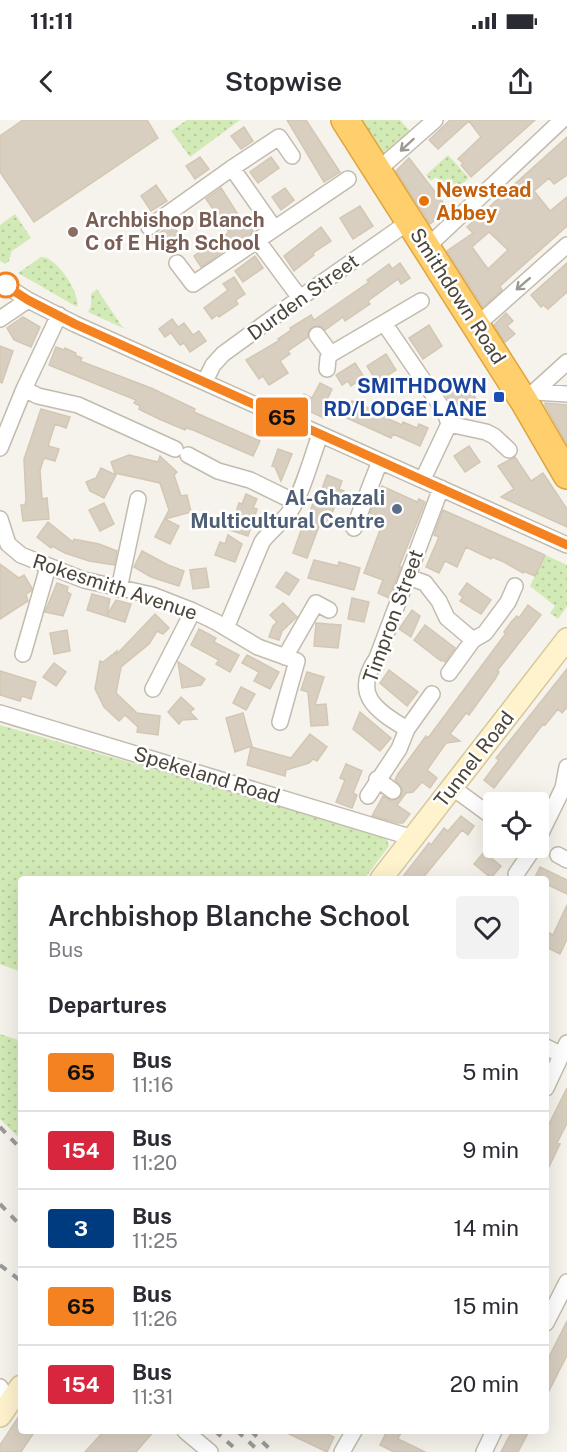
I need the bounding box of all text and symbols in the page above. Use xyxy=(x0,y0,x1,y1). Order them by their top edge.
text: 11:11 xyxy=(30,8,74,34)
icon: back xyxy=(30,65,63,98)
text: Stopwise xyxy=(225,65,342,97)
icon: share xyxy=(504,65,537,98)
one-way arrow xyxy=(400,138,415,152)
place label: Newstead Abbey xyxy=(436,178,532,225)
marker: Newstead Abbey xyxy=(417,194,431,208)
place label: Archbishop Blanch C of E High School xyxy=(85,208,265,255)
street label: Smithdown Road xyxy=(405,223,511,369)
marker: Archbishop Blanch C of E High School xyxy=(66,225,80,239)
street label: Durden Street xyxy=(243,249,363,345)
unlabelled marker xyxy=(0,272,19,298)
one-way arrow xyxy=(516,277,531,291)
place label: SMITHDOWN RD/LODGE LANE xyxy=(323,374,487,421)
marker: SMITHDOWN RD/LODGE LANE xyxy=(492,390,506,404)
line badge: 65 xyxy=(255,398,309,436)
text: 65 xyxy=(268,405,296,430)
place label: Al-Ghazali Multicultural Centre xyxy=(190,486,385,533)
marker: Al-Ghazali Multicultural Centre xyxy=(390,502,404,516)
street label: Timpron Street xyxy=(358,546,428,686)
street label: Rokesmith Avenue xyxy=(30,549,200,625)
street label: Tunnel Road xyxy=(429,706,519,812)
street label: Spekeland Road xyxy=(131,741,283,809)
map controls xyxy=(483,792,549,858)
button: locate xyxy=(483,792,549,858)
button: heart xyxy=(456,896,519,959)
text: Archbishop Blanche School xyxy=(48,899,410,932)
text: Bus xyxy=(48,938,83,962)
text: Departures xyxy=(48,992,167,1018)
text: Bus xyxy=(132,1047,172,1073)
text: 5 min xyxy=(462,1059,519,1085)
text: 65 xyxy=(67,1060,95,1085)
text: 11:16 xyxy=(132,1073,173,1097)
text: Bus xyxy=(132,1125,172,1151)
text: 9 min xyxy=(463,1137,519,1163)
text: 154 xyxy=(63,1138,99,1163)
text: 11:20 xyxy=(132,1151,177,1175)
text: Bus xyxy=(132,1203,172,1229)
text: 14 min xyxy=(454,1215,519,1241)
text: 3 xyxy=(74,1216,88,1241)
text: 11:25 xyxy=(132,1229,178,1253)
text: Bus xyxy=(132,1281,172,1307)
text: 15 min xyxy=(453,1293,519,1319)
text: 65 xyxy=(67,1294,95,1319)
text: 11:26 xyxy=(132,1307,178,1331)
text: Bus xyxy=(132,1359,172,1385)
text: 20 min xyxy=(450,1371,519,1397)
text: 154 xyxy=(63,1372,99,1397)
text: 11:31 xyxy=(132,1385,174,1409)

